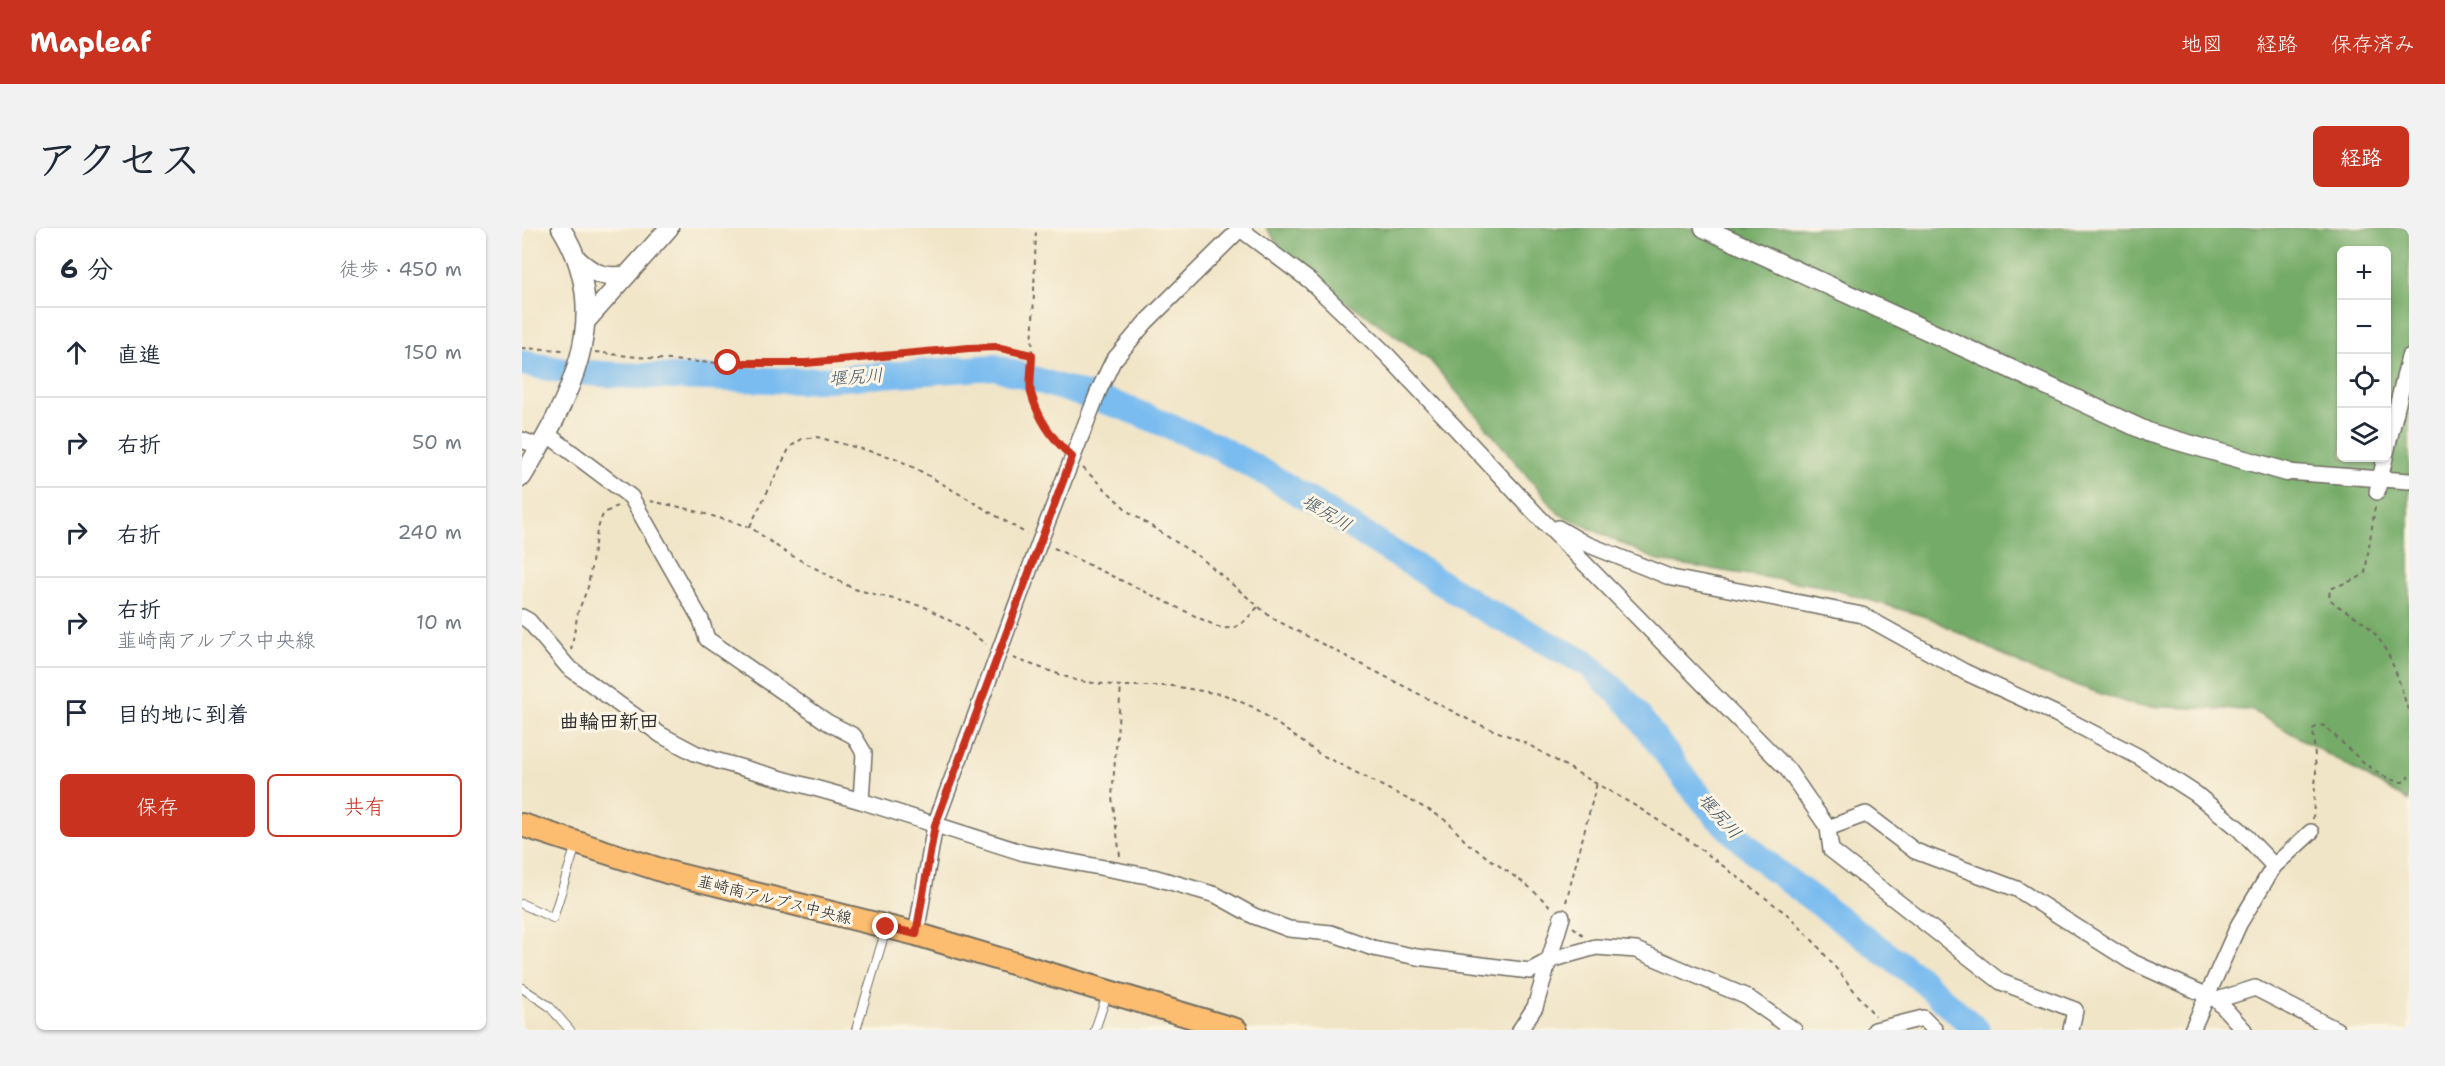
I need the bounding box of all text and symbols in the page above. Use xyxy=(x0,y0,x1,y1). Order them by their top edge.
text: Mapleaf xyxy=(30,23,151,61)
text: 地図 xyxy=(2181,30,2223,58)
text: 経路 xyxy=(2256,30,2298,58)
text: 保存済み xyxy=(2331,30,2415,58)
button: 経路 xyxy=(2313,126,2409,187)
text: アクセス xyxy=(36,131,201,187)
map controls xyxy=(2337,246,2391,462)
button: + xyxy=(2337,246,2391,300)
text: 6 分 xyxy=(60,251,113,286)
text: 徒歩 · 450 m xyxy=(339,256,462,282)
button: − xyxy=(2337,300,2391,354)
icon: ahead xyxy=(60,336,93,369)
text: 150 m xyxy=(404,339,462,365)
text: 直進 xyxy=(117,340,161,369)
route start xyxy=(714,349,740,375)
button: locate xyxy=(2337,354,2391,408)
water label: 堰尻川 xyxy=(828,363,884,391)
button: layers xyxy=(2337,408,2391,462)
icon: right xyxy=(60,426,93,459)
text: 50 m xyxy=(412,429,462,455)
text: 右折 xyxy=(117,430,161,459)
water label: 堰尻川 xyxy=(1298,489,1356,537)
icon: right xyxy=(60,516,93,549)
text: 240 m xyxy=(397,519,462,545)
text: 右折 xyxy=(117,520,161,549)
text: 右折 xyxy=(117,595,161,624)
icon: right xyxy=(60,606,93,639)
text: 10 m xyxy=(416,609,462,635)
text: 韮崎南アルプス中央線 xyxy=(117,627,315,653)
icon: arrive xyxy=(60,696,93,729)
text: 目的地に到着 xyxy=(117,700,249,729)
district label: 曲輪田新田 xyxy=(559,708,659,734)
button: 保存 xyxy=(60,774,255,837)
button: 共有 xyxy=(267,774,462,837)
water label: 堰尻川 xyxy=(1693,788,1747,844)
street label: 韮崎南アルプス中央線 xyxy=(695,870,854,929)
route end xyxy=(872,913,898,939)

